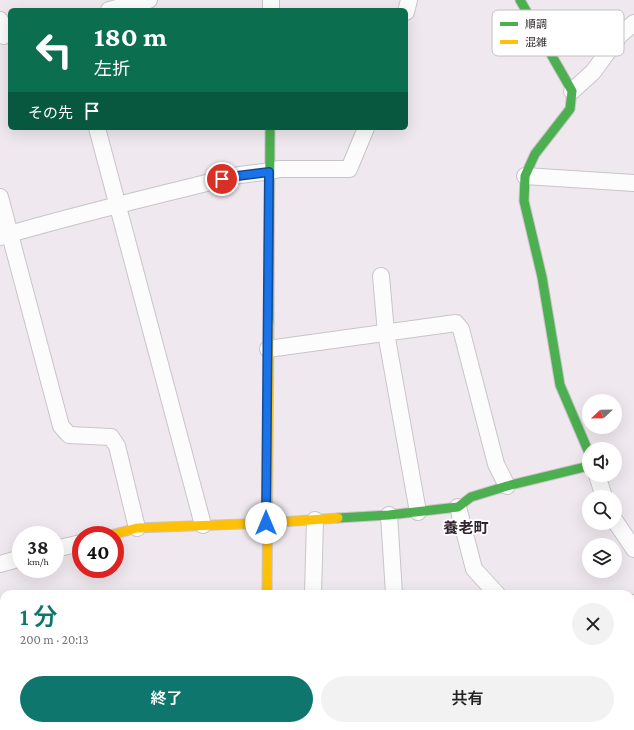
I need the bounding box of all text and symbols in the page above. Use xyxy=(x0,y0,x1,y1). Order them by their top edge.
legend xyxy=(492,10,624,56)
text: 順調 xyxy=(525,18,547,30)
text: 180 m xyxy=(94,21,167,52)
icon: left xyxy=(28,24,80,76)
text: 混雑 xyxy=(525,36,547,48)
text: 左折 xyxy=(94,59,130,79)
icon: arrive xyxy=(81,100,103,122)
text: その先 xyxy=(28,105,73,121)
pin xyxy=(205,162,239,196)
icon: arrive xyxy=(211,168,233,190)
north arrow xyxy=(582,394,622,434)
map controls xyxy=(582,394,622,578)
button: sound xyxy=(582,442,622,482)
button: search xyxy=(582,490,622,530)
position arrow xyxy=(245,502,287,544)
district label: 養老町 xyxy=(443,520,489,536)
speed limit sign: 40 xyxy=(72,526,124,578)
text: 38 xyxy=(27,536,49,558)
button: layers xyxy=(582,538,622,578)
text: km/h xyxy=(27,556,49,567)
text: 1 分 xyxy=(20,603,57,630)
button: close xyxy=(572,603,614,645)
text: 200 m · 20:13 xyxy=(20,632,89,647)
button: 終了 xyxy=(20,676,313,722)
button: 共有 xyxy=(321,676,614,722)

